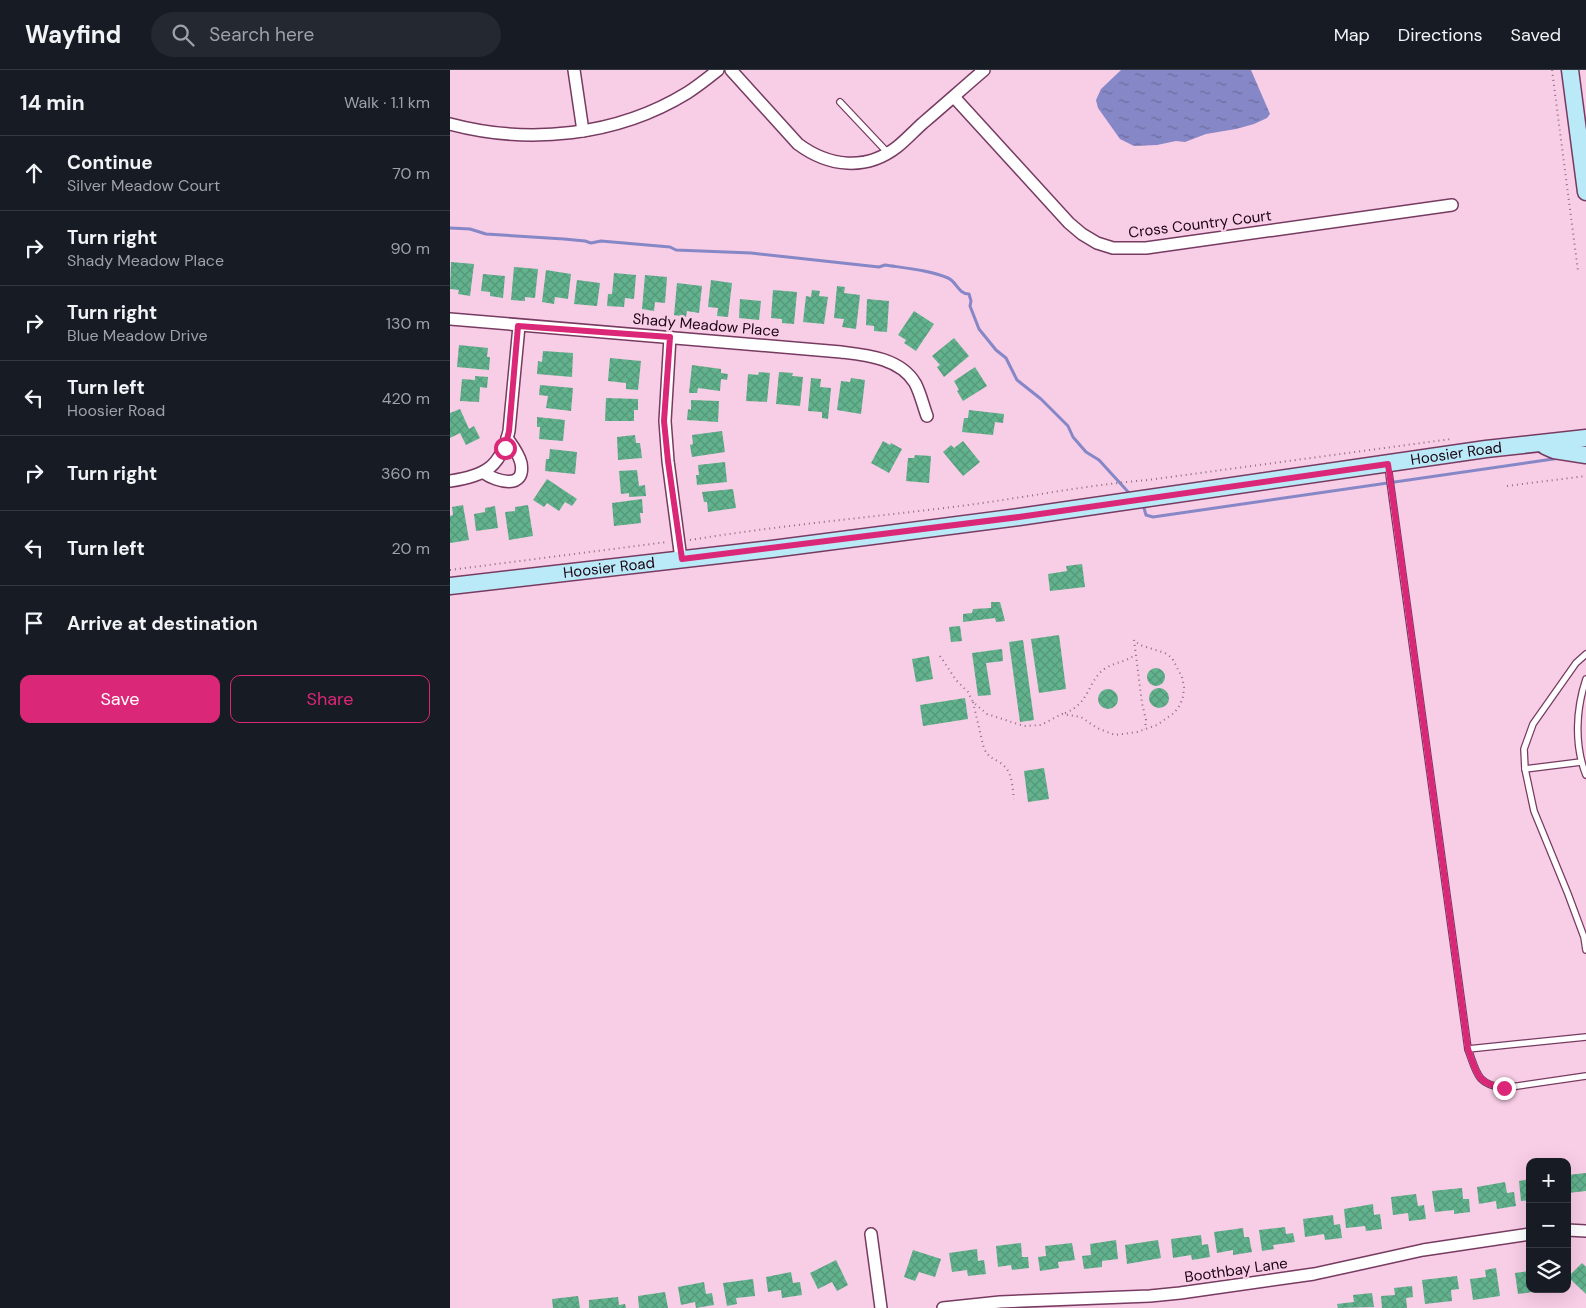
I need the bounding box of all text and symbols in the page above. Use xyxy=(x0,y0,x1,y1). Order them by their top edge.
search box xyxy=(151,12,501,57)
text: Wayfind xyxy=(25,19,121,50)
icon: search xyxy=(169,21,197,49)
text: Search here xyxy=(209,22,314,47)
text: Map xyxy=(1334,23,1370,47)
text: Directions xyxy=(1398,23,1483,47)
text: Saved xyxy=(1511,23,1561,47)
text: 14 min xyxy=(20,89,85,117)
text: Walk · 1.1 km xyxy=(344,92,430,113)
text: Continue xyxy=(67,150,153,175)
icon: ahead xyxy=(20,159,48,187)
text: 70 m xyxy=(392,163,430,184)
text: Silver Meadow Court xyxy=(67,175,220,196)
street label: Cross Country Court xyxy=(1127,205,1273,243)
text: Turn right xyxy=(67,225,157,250)
icon: right xyxy=(20,234,48,262)
text: 90 m xyxy=(390,238,430,259)
text: Shady Meadow Place xyxy=(67,250,224,271)
text: Turn right xyxy=(67,300,157,325)
icon: right xyxy=(20,309,48,337)
street label: Shady Meadow Place xyxy=(632,309,780,341)
text: 130 m xyxy=(386,313,430,334)
text: Blue Meadow Drive xyxy=(67,325,208,346)
text: Turn left xyxy=(67,375,145,400)
icon: left xyxy=(20,384,48,412)
text: 420 m xyxy=(382,388,430,409)
text: Hoosier Road xyxy=(67,400,165,421)
route start xyxy=(494,437,517,460)
street label: Hoosier Road xyxy=(1409,437,1503,470)
icon: right xyxy=(20,459,48,487)
text: Turn right xyxy=(67,461,157,486)
text: 360 m xyxy=(381,463,430,484)
icon: left xyxy=(20,534,48,562)
text: Turn left xyxy=(67,536,145,561)
text: 20 m xyxy=(391,538,430,559)
street label: Hoosier Road xyxy=(562,553,656,583)
icon: arrive xyxy=(20,609,48,637)
text: Arrive at destination xyxy=(67,611,258,636)
button: Save xyxy=(20,675,220,723)
button: Share xyxy=(230,675,430,723)
route end xyxy=(1493,1077,1516,1100)
map controls xyxy=(1526,1158,1571,1293)
button: + xyxy=(1526,1158,1571,1203)
button: − xyxy=(1526,1203,1571,1248)
button: layers xyxy=(1526,1248,1571,1293)
street label: Boothbay Lane xyxy=(1183,1253,1289,1287)

